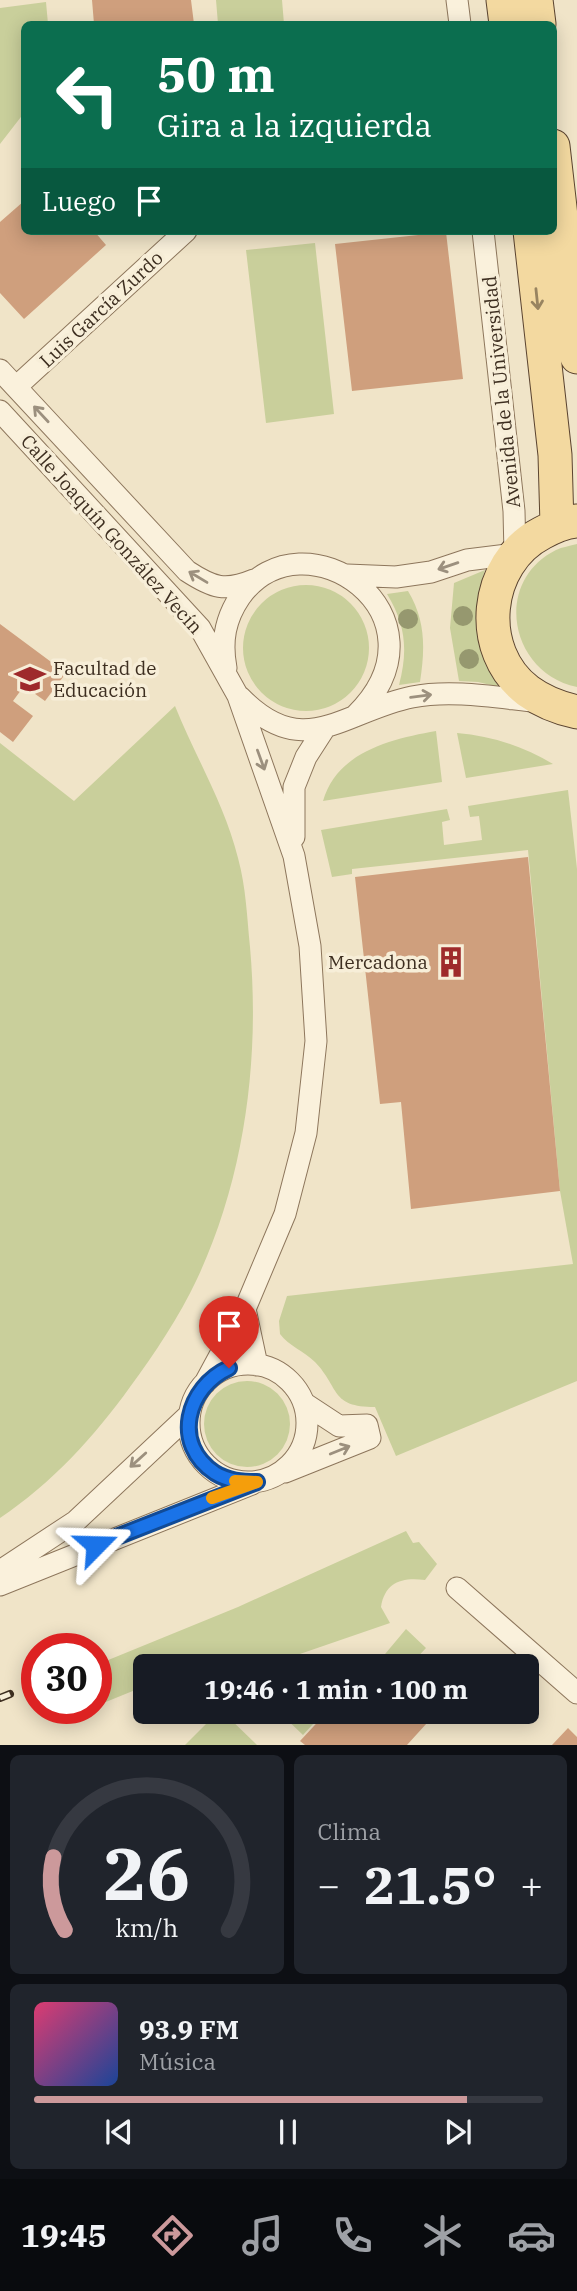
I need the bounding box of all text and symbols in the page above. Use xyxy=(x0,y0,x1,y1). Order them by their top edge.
text: 50 m xyxy=(157,42,275,105)
icon: left xyxy=(42,49,133,140)
text: Gira a la izquierda xyxy=(157,104,432,146)
icon: arrive xyxy=(130,182,168,220)
text: Luego xyxy=(42,184,116,218)
street label: Luis García Zurdo xyxy=(34,246,168,372)
street label: Avenida de la Universidad xyxy=(477,275,525,509)
one-way arrow xyxy=(531,287,544,310)
one-way arrow xyxy=(32,406,49,423)
street label: Calle Joaquín González Vecín xyxy=(16,429,208,639)
one-way arrow xyxy=(438,561,460,573)
one-way arrow xyxy=(189,570,209,584)
place label: Facultad de Educación xyxy=(53,656,157,702)
school or university icon: Facultad de Educación xyxy=(13,662,47,696)
one-way arrow xyxy=(410,690,432,703)
one-way arrow xyxy=(256,749,268,771)
building icon: Mercadona xyxy=(434,945,468,979)
place label: Mercadona xyxy=(328,950,428,974)
pin xyxy=(199,1296,259,1368)
icon: arrive xyxy=(210,1307,248,1345)
one-way arrow xyxy=(329,1443,350,1456)
one-way arrow xyxy=(130,1452,147,1469)
position arrow xyxy=(59,1508,133,1582)
speed limit sign: 30 xyxy=(21,1633,112,1724)
text: 19:46 · 1 min · 100 m xyxy=(204,1672,468,1706)
text: Clima xyxy=(318,1816,381,1846)
text: 26 xyxy=(103,1826,190,1921)
text: 21.5° xyxy=(364,1851,497,1918)
text: − xyxy=(318,1860,340,1909)
text: + xyxy=(520,1860,543,1909)
text: km/h xyxy=(115,1911,178,1944)
text: 93.9 FM xyxy=(139,2012,239,2046)
text: Música xyxy=(139,2046,216,2076)
icon: previous xyxy=(100,2113,138,2151)
icon: pause xyxy=(269,2113,307,2151)
icon: next xyxy=(439,2113,477,2151)
icon: directions xyxy=(148,2211,197,2260)
icon: music xyxy=(238,2211,287,2260)
icon: phone xyxy=(328,2211,377,2260)
icon: climate xyxy=(418,2211,467,2260)
icon: car xyxy=(507,2211,556,2260)
text: 19:45 xyxy=(20,2214,107,2256)

